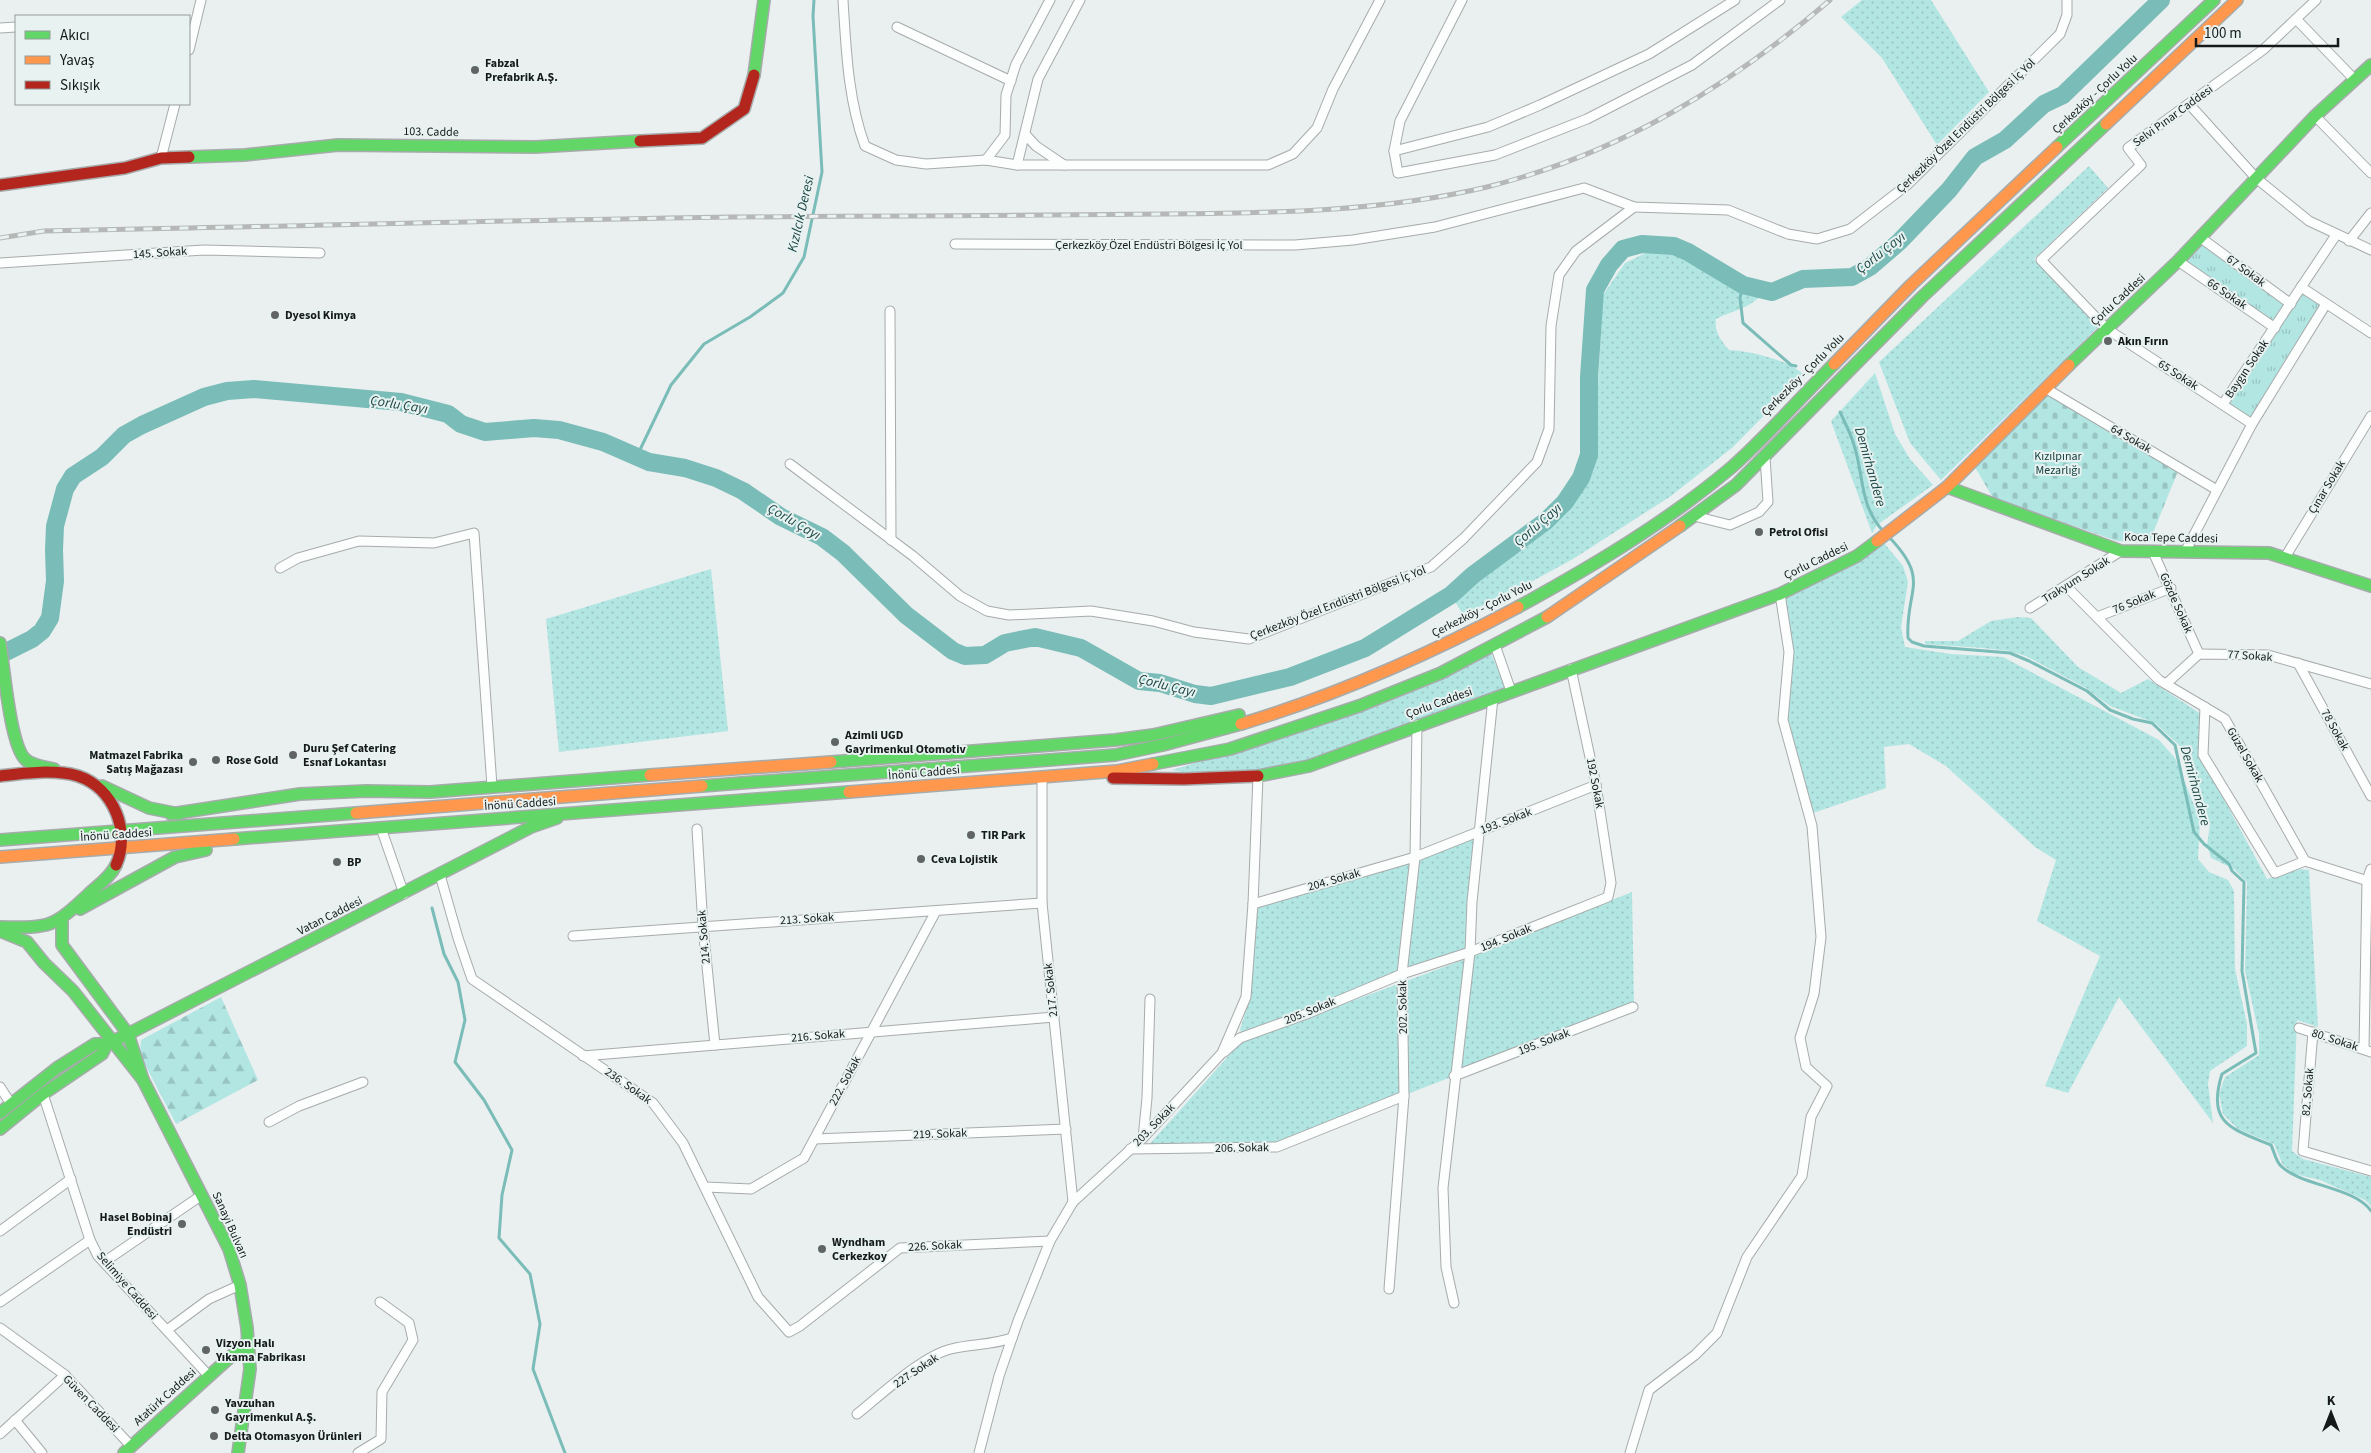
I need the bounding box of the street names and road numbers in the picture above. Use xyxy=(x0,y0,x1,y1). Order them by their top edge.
street label: Çerkezköy - Çorlu Yolu xyxy=(2049,50,2141,138)
street label: Çerkezköy Özel Endüstri Bölgesi İç Yol xyxy=(1893,55,2039,197)
street label: Selvi Pınar Caddesi xyxy=(2129,81,2217,151)
street label: 103. Cadde xyxy=(403,123,459,141)
street label: Çerkezköy Özel Endüstri Bölgesi İç Yol xyxy=(1055,237,1243,254)
street label: 145. Sokak xyxy=(132,243,188,263)
street label: 67 Sokak xyxy=(2223,251,2269,291)
street label: Çorlu Caddesi xyxy=(2087,270,2149,330)
street label: 66 Sokak xyxy=(2204,274,2250,314)
street label: Çerkezköy - Çorlu Yolu xyxy=(1758,330,1848,420)
street label: Baygın Sokak xyxy=(2221,336,2273,402)
street label: 65 Sokak xyxy=(2154,356,2202,394)
street label: 64 Sokak xyxy=(2107,420,2155,458)
street label: Çınar Sokak xyxy=(2304,457,2350,517)
street label: Koca Tepe Caddesi xyxy=(2124,529,2218,547)
street label: Çorlu Caddesi xyxy=(1781,538,1851,584)
street label: Trakyum Sokak xyxy=(2039,552,2113,608)
street label: Çerkezköy Özel Endüstri Bölgesi İç Yol xyxy=(1248,562,1428,644)
street label: Gözde Sokak xyxy=(2155,570,2197,636)
street label: Çerkezköy - Çorlu Yolu xyxy=(1429,576,1535,642)
street label: 76 Sokak xyxy=(2110,586,2158,618)
street label: 77 Sokak xyxy=(2227,646,2273,666)
street label: Çorlu Caddesi xyxy=(1403,683,1475,723)
street label: 78 Sokak xyxy=(2317,706,2353,754)
street label: Güzel Sokak xyxy=(2222,724,2268,786)
street label: 192 Sokak xyxy=(1582,756,1608,810)
street label: İnönü Caddesi xyxy=(887,761,961,785)
street label: İnönü Caddesi xyxy=(484,793,556,815)
street label: 193. Sokak xyxy=(1478,803,1534,839)
street label: İnönü Caddesi xyxy=(80,824,152,846)
street label: 204. Sokak xyxy=(1306,864,1362,896)
street label: Vatan Caddesi xyxy=(295,892,365,940)
street label: 214. Sokak xyxy=(693,909,715,965)
street label: 213. Sokak xyxy=(779,909,835,929)
street label: 194. Sokak xyxy=(1478,920,1534,956)
street label: 217. Sokak xyxy=(1040,962,1062,1018)
street label: 202. Sokak xyxy=(1394,980,1412,1034)
street label: 205. Sokak xyxy=(1282,993,1338,1029)
street label: 195. Sokak xyxy=(1516,1024,1572,1060)
street label: 80. Sokak xyxy=(2310,1024,2361,1056)
street label: 216. Sokak xyxy=(790,1025,846,1047)
street label: 222. Sokak xyxy=(825,1053,865,1109)
street label: 236. Sokak xyxy=(601,1064,655,1108)
street label: 82. Sokak xyxy=(2297,1067,2319,1117)
street label: 203. Sokak xyxy=(1129,1100,1179,1150)
street label: 219. Sokak xyxy=(913,1125,967,1143)
street label: 206. Sokak xyxy=(1215,1139,1269,1157)
street label: Sanayi Bulvarı xyxy=(208,1189,252,1261)
street label: 226. Sokak xyxy=(908,1236,962,1256)
street label: Selimiye Caddesi xyxy=(93,1248,161,1324)
street label: 227 Sokak xyxy=(890,1350,942,1392)
street label: Atatürk Caddesi xyxy=(130,1364,200,1430)
street label: Güven Caddesi xyxy=(59,1371,123,1437)

